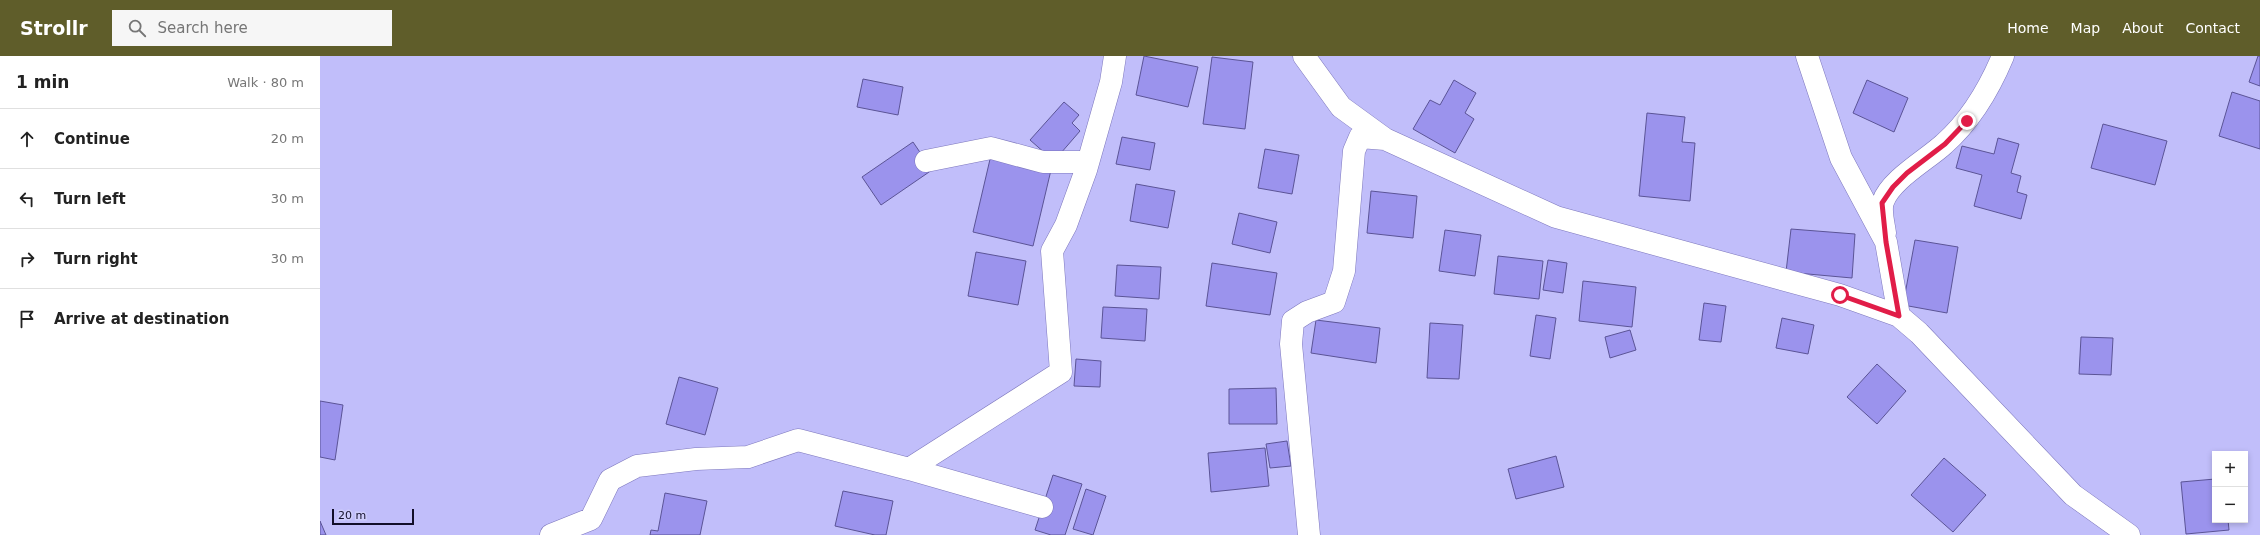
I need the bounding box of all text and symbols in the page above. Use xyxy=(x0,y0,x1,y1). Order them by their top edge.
search box xyxy=(112,10,392,46)
text: Strollr xyxy=(20,17,88,39)
icon: search xyxy=(126,17,148,39)
text: Search here xyxy=(158,19,248,37)
text: Home xyxy=(2007,20,2049,36)
text: Map xyxy=(2071,20,2100,36)
text: About xyxy=(2122,20,2164,36)
text: Contact xyxy=(2186,20,2240,36)
text: 1 min xyxy=(16,72,69,92)
text: Walk · 80 m xyxy=(227,75,304,90)
route end xyxy=(1958,112,1976,130)
icon: ahead xyxy=(16,128,38,150)
text: Continue xyxy=(54,130,130,148)
text: 20 m xyxy=(271,131,304,146)
icon: left xyxy=(16,188,38,210)
text: Turn left xyxy=(54,190,126,208)
text: 30 m xyxy=(271,191,304,206)
icon: right xyxy=(16,248,38,270)
text: Turn right xyxy=(54,250,138,268)
text: 30 m xyxy=(271,251,304,266)
route start xyxy=(1831,286,1849,304)
icon: arrive xyxy=(16,308,38,330)
text: Arrive at destination xyxy=(54,310,229,328)
map controls xyxy=(2212,451,2248,523)
button: + xyxy=(2212,451,2248,487)
button: − xyxy=(2212,487,2248,523)
scale bar xyxy=(332,507,414,526)
text: 20 m xyxy=(338,509,366,522)

